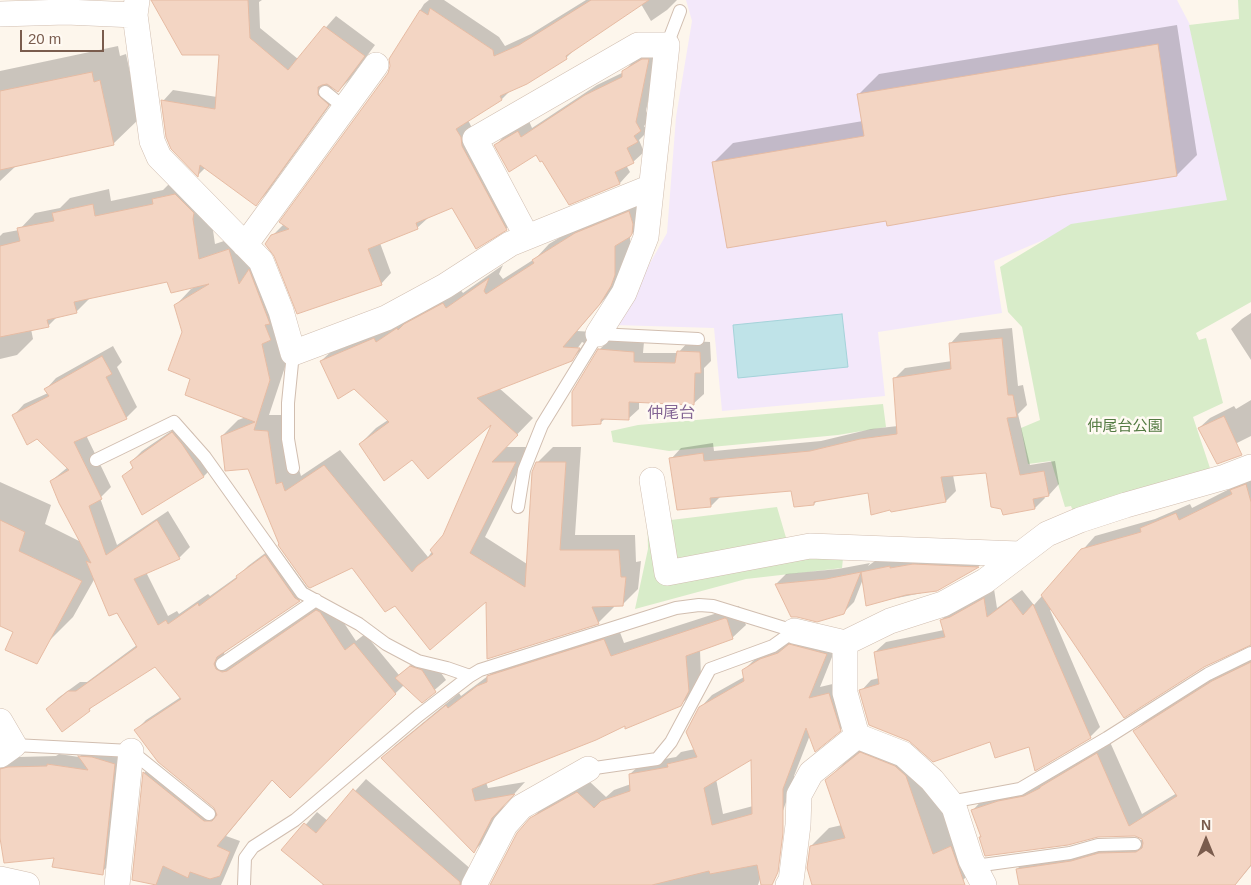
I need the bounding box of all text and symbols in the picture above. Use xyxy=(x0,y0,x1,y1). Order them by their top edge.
scale bar xyxy=(22,20,106,52)
text: 20 m xyxy=(28,30,61,47)
district label: 仲尾台 xyxy=(647,404,695,424)
park label: 仲尾台公園 xyxy=(1088,418,1162,436)
north arrow xyxy=(1181,815,1231,865)
text: N xyxy=(1201,817,1211,833)

